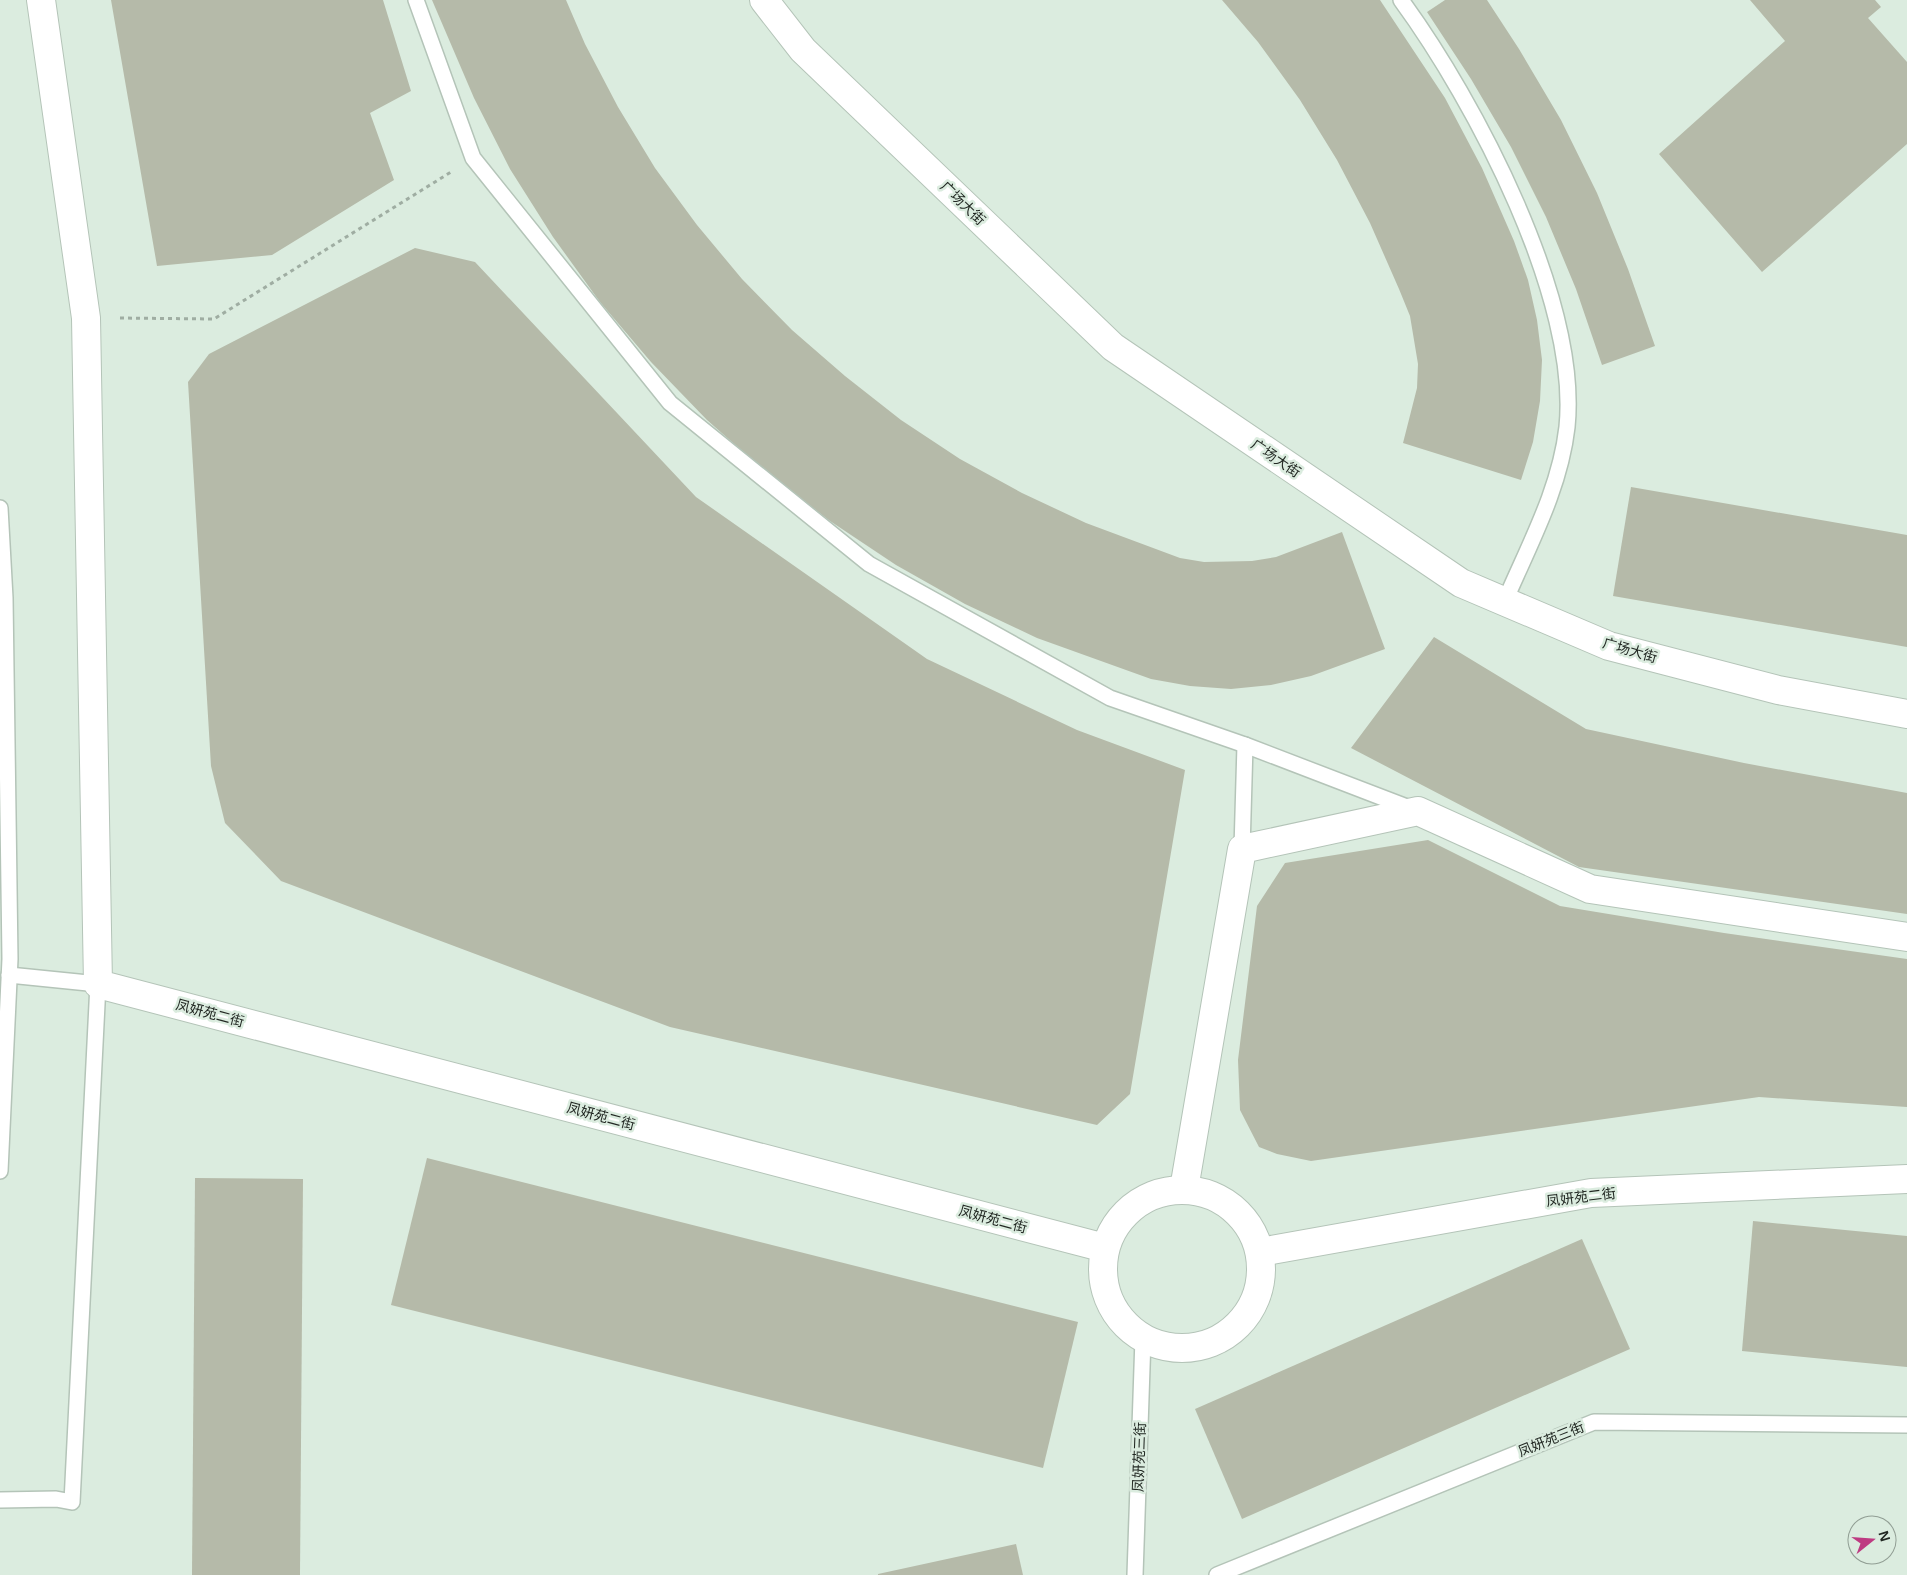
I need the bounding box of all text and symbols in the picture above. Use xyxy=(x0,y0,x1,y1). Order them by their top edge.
street label: 广场大街 xyxy=(937,178,989,228)
street label: 广场大街 xyxy=(1248,436,1304,480)
street label: 广场大街 xyxy=(1601,635,1659,665)
street label: 凤妍苑二街 xyxy=(174,996,246,1030)
street label: 凤妍苑二街 xyxy=(565,1099,637,1133)
street label: 凤妍苑二街 xyxy=(1545,1185,1617,1209)
street label: 凤妍苑二街 xyxy=(957,1202,1029,1236)
street label: 凤妍苑三街 xyxy=(1516,1418,1586,1460)
street label: 凤妍苑三街 xyxy=(1130,1422,1148,1492)
north arrow xyxy=(1847,1515,1897,1565)
text: N xyxy=(1875,1529,1894,1543)

